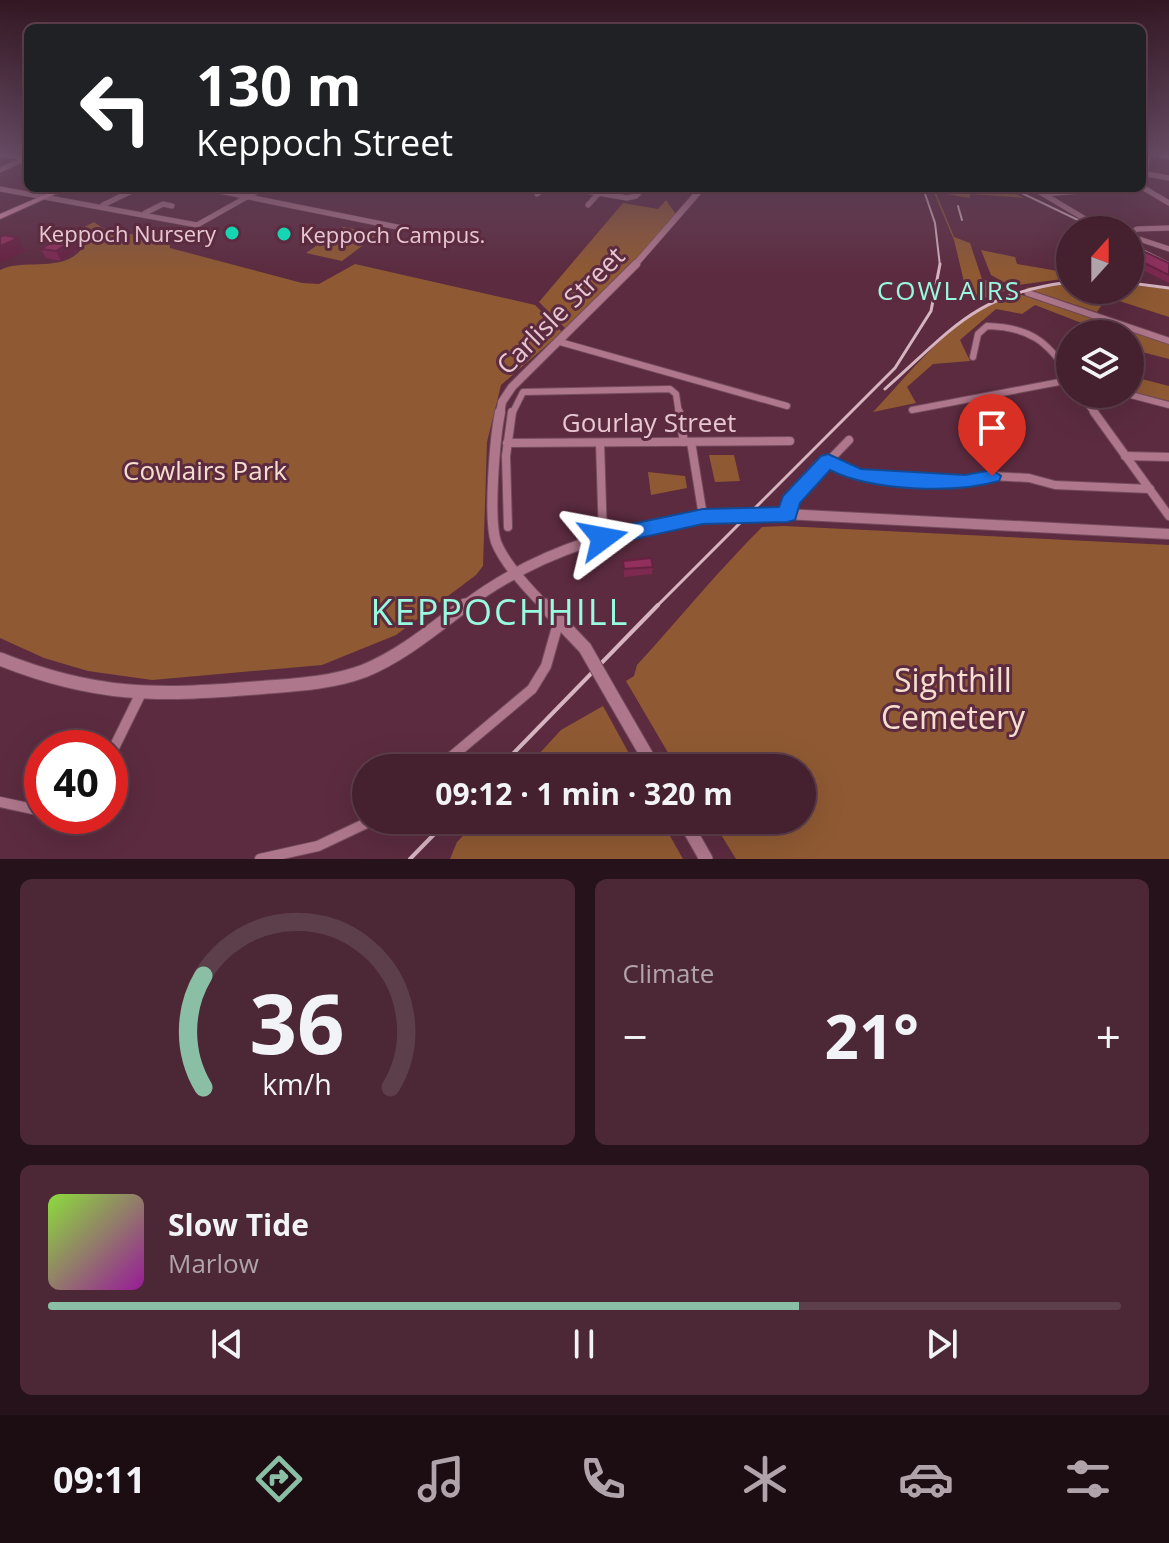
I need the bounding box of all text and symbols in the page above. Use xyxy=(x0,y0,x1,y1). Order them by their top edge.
text: 130 m xyxy=(196,46,362,122)
icon: left xyxy=(64,56,168,160)
text: Keppoch Street xyxy=(196,118,453,167)
north arrow xyxy=(1056,216,1144,304)
map controls xyxy=(1056,216,1144,408)
place label: Keppoch Nursery xyxy=(38,218,217,248)
place label: Keppoch Campus. xyxy=(300,219,485,249)
marker: Keppoch Nursery xyxy=(223,224,241,242)
marker: Keppoch Campus. xyxy=(275,225,293,243)
street label: Carlisle Street xyxy=(488,238,632,382)
district label: COWLAIRS xyxy=(877,272,1021,308)
button: layers xyxy=(1056,320,1144,408)
pin xyxy=(958,394,1026,476)
street label: Gourlay Street xyxy=(562,404,736,440)
icon: arrive xyxy=(970,406,1014,450)
park label: Cowlairs Park xyxy=(123,452,287,488)
position arrow xyxy=(561,496,645,580)
district label: KEPPOCHHILL xyxy=(371,587,629,636)
park label: Sighthill Cemetery xyxy=(881,658,1026,738)
speed limit sign: 40 xyxy=(24,730,128,834)
text: 09:12 · 1 min · 320 m xyxy=(435,773,733,814)
text: Climate xyxy=(623,955,714,991)
text: 36 xyxy=(250,965,345,1078)
text: 21° xyxy=(825,995,919,1077)
text: − xyxy=(623,1006,648,1066)
text: + xyxy=(1096,1006,1121,1066)
text: km/h xyxy=(263,1064,332,1103)
text: Slow Tide xyxy=(168,1204,309,1245)
text: Marlow xyxy=(168,1245,259,1281)
icon: previous xyxy=(205,1322,249,1366)
icon: pause xyxy=(562,1322,606,1366)
icon: next xyxy=(920,1322,964,1366)
icon: directions xyxy=(251,1451,307,1507)
icon: music xyxy=(413,1451,469,1507)
icon: phone xyxy=(575,1451,631,1507)
icon: climate xyxy=(737,1451,793,1507)
icon: car xyxy=(898,1451,954,1507)
icon: filters xyxy=(1060,1451,1116,1507)
text: 09:11 xyxy=(53,1455,145,1504)

